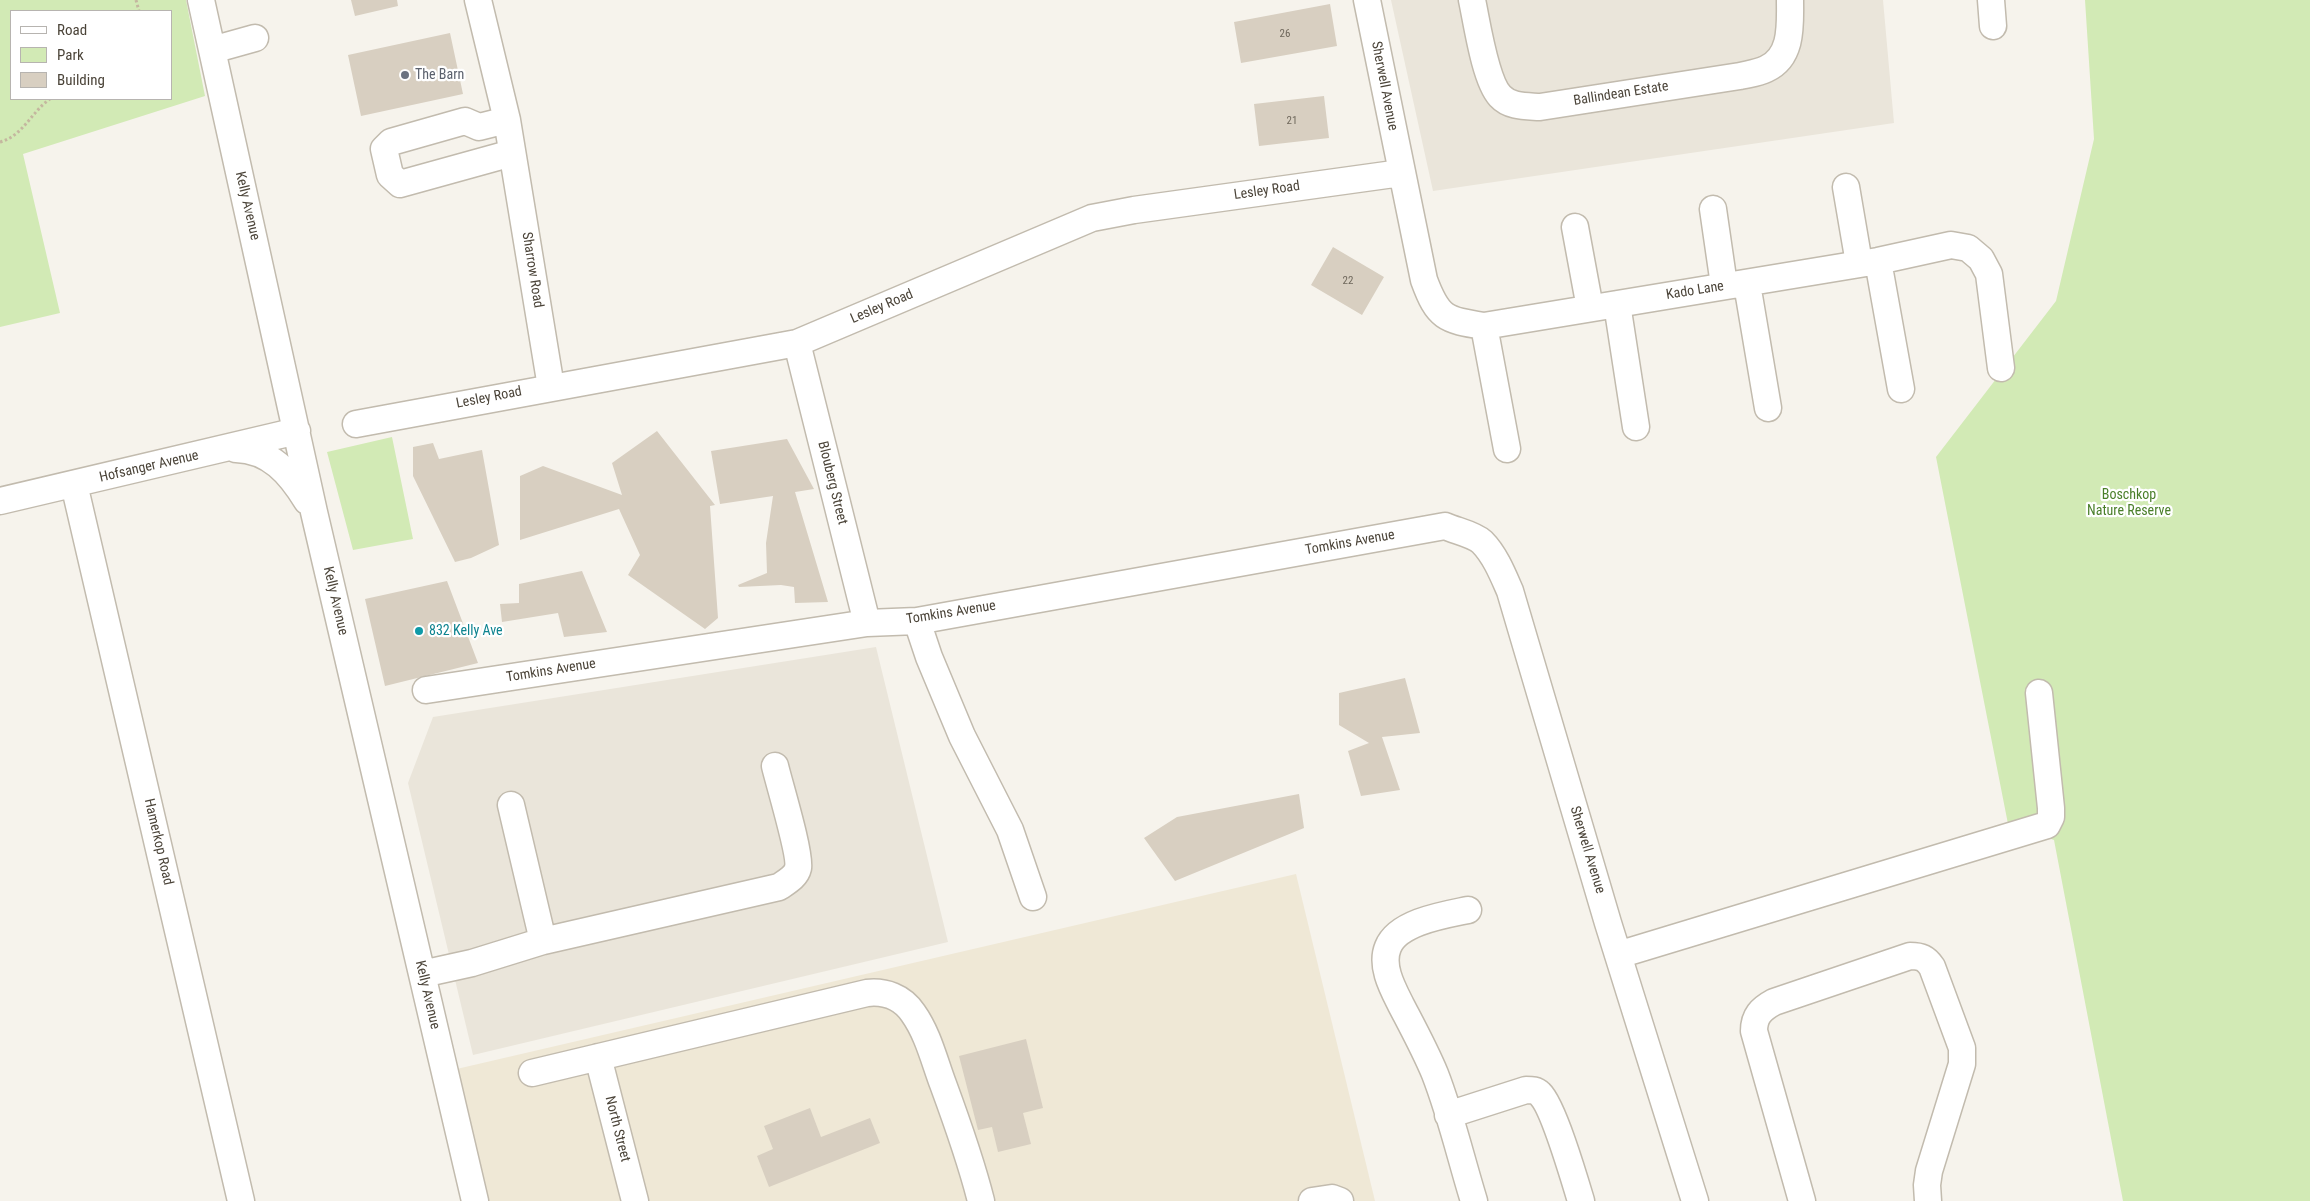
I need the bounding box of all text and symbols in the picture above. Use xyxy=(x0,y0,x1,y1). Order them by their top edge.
legend xyxy=(10,10,172,100)
text: Road xyxy=(57,21,87,39)
house number: 26 xyxy=(1280,27,1290,41)
street label: Sherwell Avenue xyxy=(1367,40,1401,132)
text: Park xyxy=(57,46,84,64)
place label: The Barn xyxy=(415,67,464,83)
marker: The Barn xyxy=(399,69,411,81)
text: Building xyxy=(57,71,105,89)
street label: Ballindean Estate xyxy=(1572,78,1670,110)
house number: 21 xyxy=(1287,114,1297,128)
street label: Kelly Avenue xyxy=(231,170,263,242)
street label: Lesley Road xyxy=(1233,178,1301,204)
street label: Sharrow Road xyxy=(518,231,546,309)
house number: 22 xyxy=(1343,274,1353,288)
street label: Kado Lane xyxy=(1665,278,1725,304)
street label: Lesley Road xyxy=(848,286,916,328)
street label: Lesley Road xyxy=(455,383,523,413)
street label: Blouberg Street xyxy=(814,440,850,526)
street label: Hofsanger Avenue xyxy=(98,447,200,487)
park label: Boschkop Nature Reserve xyxy=(2087,487,2171,520)
street label: Tomkins Avenue xyxy=(1304,527,1396,559)
street label: Kelly Avenue xyxy=(319,565,351,637)
street label: Tomkins Avenue xyxy=(905,598,997,628)
place label: 832 Kelly Ave xyxy=(429,623,503,639)
marker: 832 Kelly Ave xyxy=(413,625,425,637)
street label: Tomkins Avenue xyxy=(505,656,597,686)
street label: Hamerkop Road xyxy=(140,797,176,887)
street label: Sherwell Avenue xyxy=(1566,804,1608,896)
street label: Kelly Avenue xyxy=(411,959,443,1031)
street label: North Street xyxy=(601,1094,633,1164)

